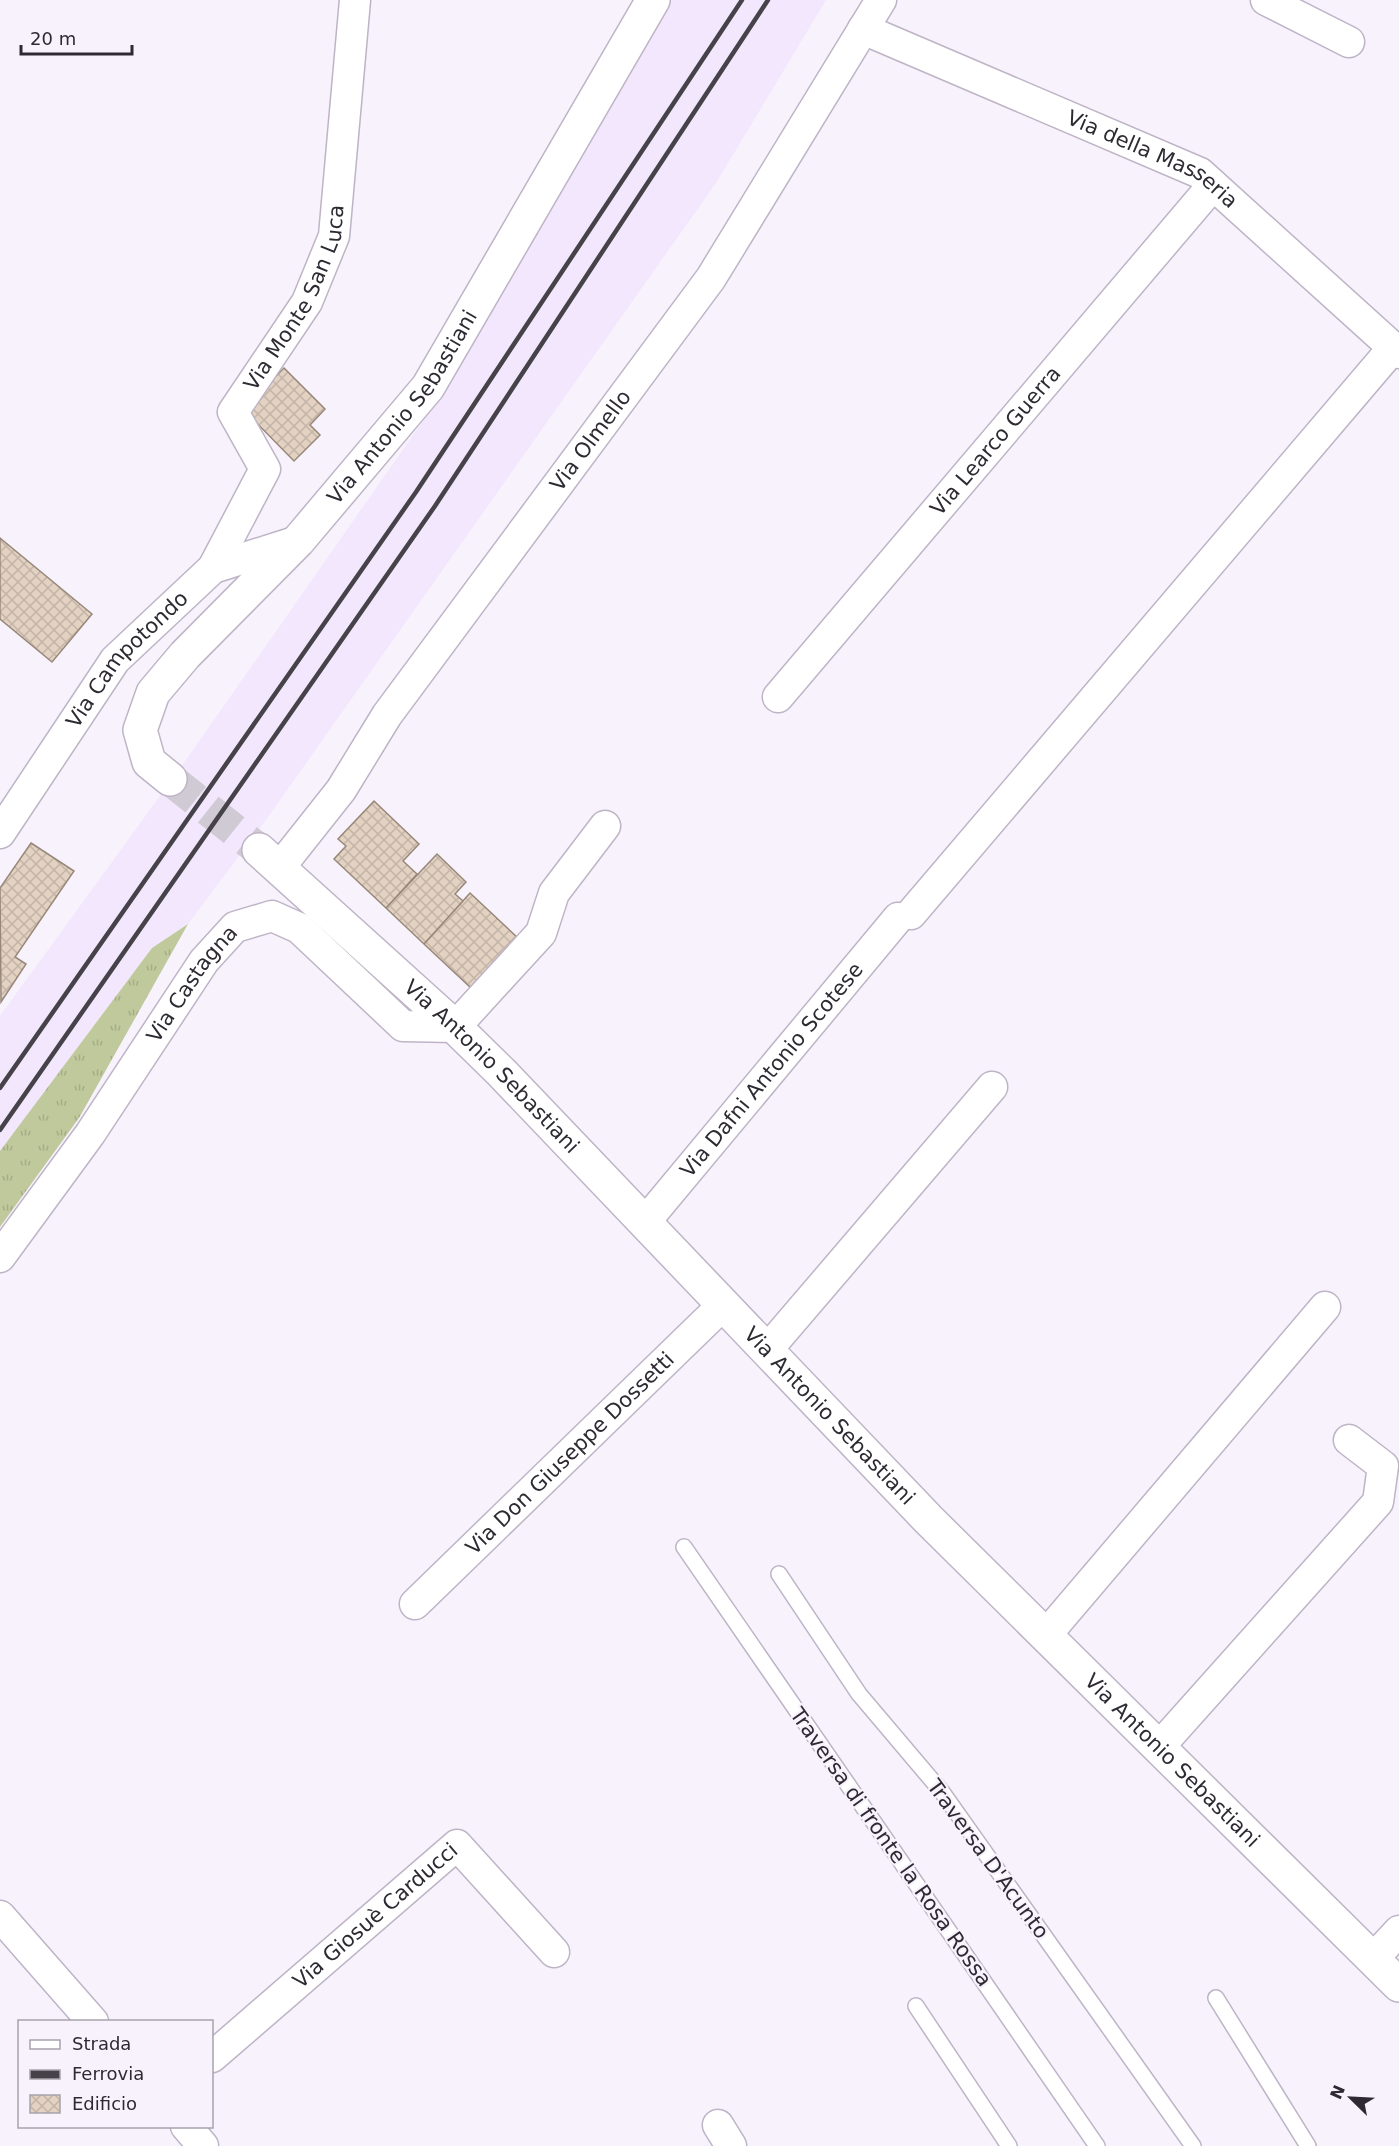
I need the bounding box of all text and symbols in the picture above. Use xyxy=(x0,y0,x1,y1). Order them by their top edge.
scale bar xyxy=(21,18,132,56)
text: 20 m xyxy=(30,28,76,49)
street label: Via della Masseria xyxy=(1063,106,1243,213)
street label: Via Monte San Luca xyxy=(239,204,349,395)
street label: Via Antonio Sebastiani xyxy=(322,306,482,509)
street label: Via Learco Guerra xyxy=(926,362,1066,520)
street label: Via Olmello xyxy=(545,385,636,496)
street label: Via Campotondo xyxy=(61,586,193,732)
street label: Via Castagna xyxy=(142,921,242,1047)
street label: Via Dafni Antonio Scotese xyxy=(675,958,868,1182)
street label: Via Antonio Sebastiani xyxy=(399,975,584,1158)
street label: Via Antonio Sebastiani xyxy=(739,1322,920,1510)
street label: Via Don Giuseppe Dossetti xyxy=(461,1347,679,1560)
street label: Via Antonio Sebastiani xyxy=(1080,1669,1265,1852)
street label: Traversa di fronte la Rosa Rossa xyxy=(785,1702,997,1991)
street label: Traversa D'Acunto xyxy=(922,1774,1054,1943)
street label: Via Giosuè Carducci xyxy=(288,1838,462,1993)
legend xyxy=(18,2020,213,2128)
text: Strada xyxy=(72,2033,131,2054)
text: Ferrovia xyxy=(72,2063,144,2084)
north arrow xyxy=(1321,2068,1381,2128)
text: N xyxy=(1326,2082,1349,2102)
text: Edificio xyxy=(72,2093,137,2114)

